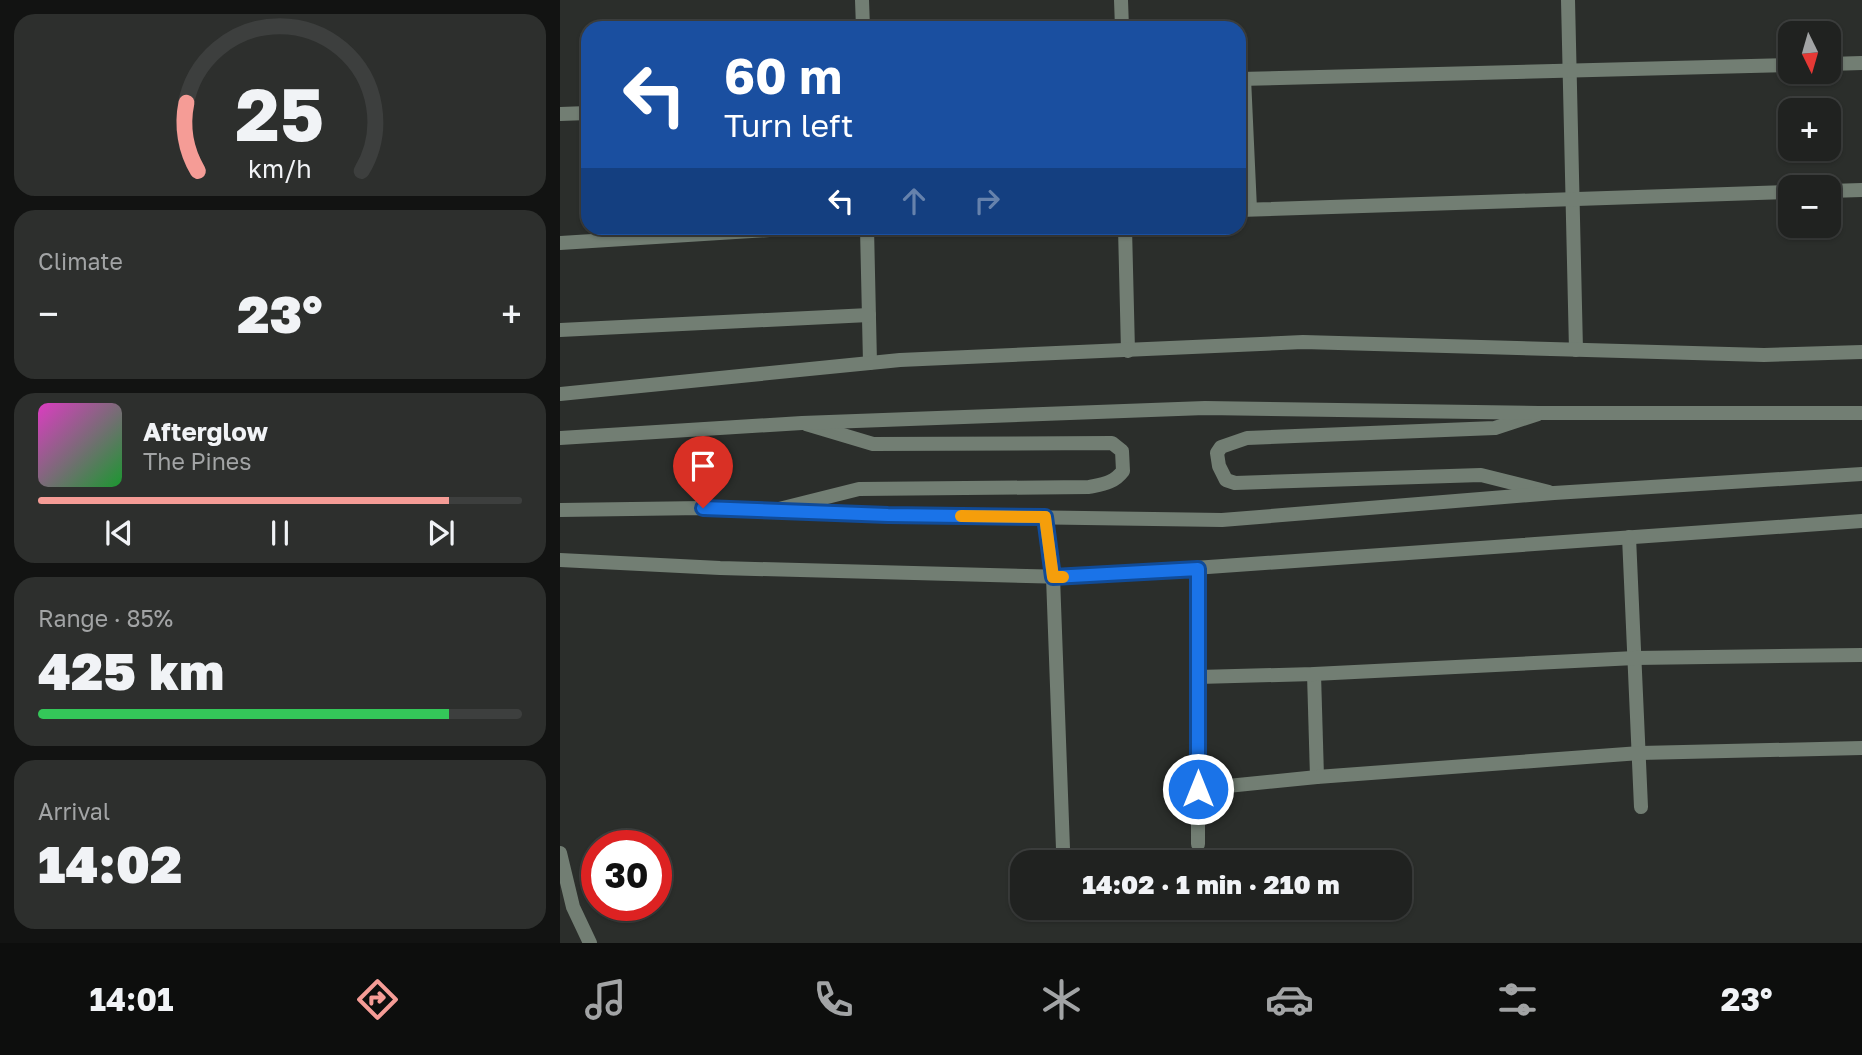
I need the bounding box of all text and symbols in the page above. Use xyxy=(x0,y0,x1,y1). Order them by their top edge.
north arrow xyxy=(1778,21,1841,84)
map controls xyxy=(1778,21,1841,238)
text: 60 m xyxy=(724,46,842,105)
icon: left xyxy=(609,49,700,140)
text: 25 xyxy=(236,70,324,157)
button: + xyxy=(1778,98,1841,161)
text: Turn left xyxy=(724,106,853,144)
text: km/h xyxy=(248,153,312,184)
button: − xyxy=(1778,175,1841,238)
icon: left xyxy=(822,182,860,220)
icon: ahead xyxy=(895,182,933,220)
icon: right xyxy=(968,182,1006,220)
text: Climate xyxy=(38,247,123,275)
text: 23° xyxy=(237,282,323,344)
text: − xyxy=(38,291,59,336)
text: + xyxy=(501,291,522,336)
text: Afterglow xyxy=(143,416,268,447)
pin xyxy=(673,436,733,508)
text: The Pines xyxy=(143,447,251,475)
icon: arrive xyxy=(684,447,722,485)
icon: previous xyxy=(100,514,138,552)
icon: pause xyxy=(261,514,299,552)
icon: next xyxy=(422,514,460,552)
text: Range · 85% xyxy=(38,604,173,632)
text: 425 km xyxy=(38,639,224,701)
position arrow xyxy=(1161,752,1235,826)
text: Arrival xyxy=(38,797,110,825)
speed limit sign: 30 xyxy=(581,830,672,921)
text: 14:02 xyxy=(38,832,182,894)
text: 14:02 · 1 min · 210 m xyxy=(1082,869,1340,900)
icon: directions xyxy=(353,975,402,1024)
icon: music xyxy=(581,975,630,1024)
icon: phone xyxy=(809,975,858,1024)
icon: climate xyxy=(1037,975,1086,1024)
icon: car xyxy=(1265,975,1314,1024)
icon: filters xyxy=(1493,975,1542,1024)
text: 14:01 xyxy=(90,980,174,1018)
text: 23° xyxy=(1721,980,1772,1018)

